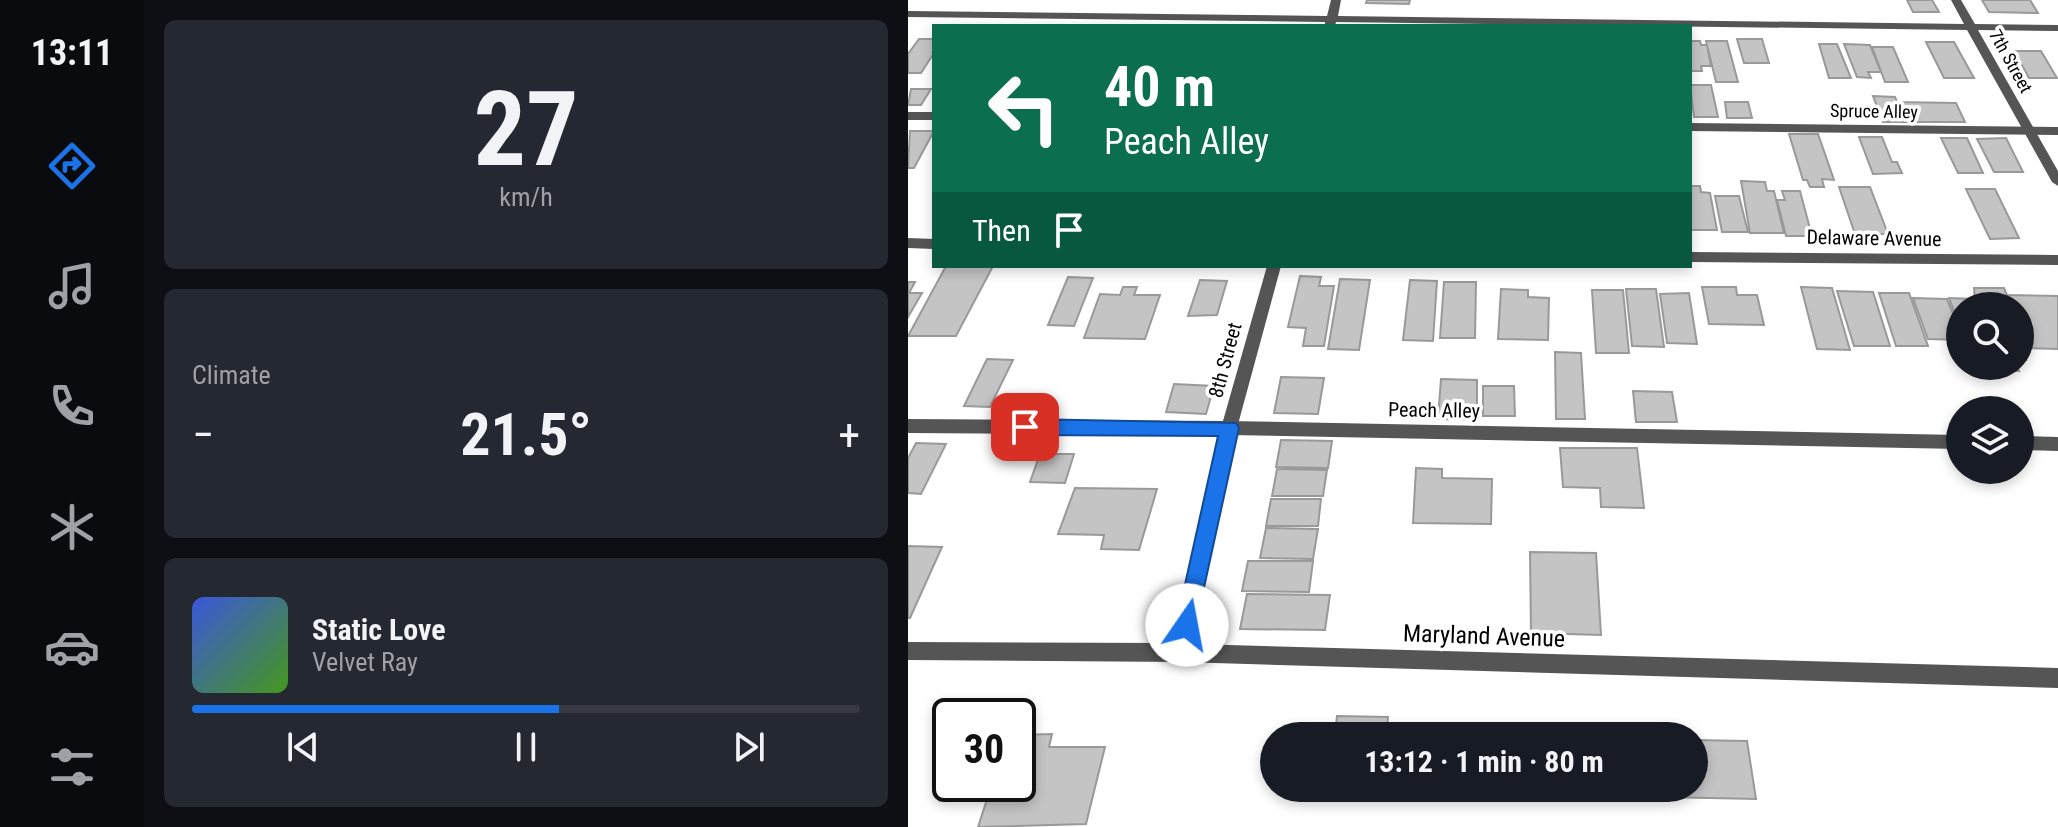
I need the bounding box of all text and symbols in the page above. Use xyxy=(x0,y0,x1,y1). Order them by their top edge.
street label: 7th Street xyxy=(1985,26,2037,96)
text: 13:11 xyxy=(31,32,113,74)
text: 40 m xyxy=(1104,54,1215,120)
icon: left xyxy=(972,56,1076,160)
text: 27 xyxy=(473,69,579,190)
street label: Spruce Alley xyxy=(1830,100,1919,122)
text: Peach Alley xyxy=(1104,121,1269,163)
icon: directions xyxy=(44,138,100,194)
text: km/h xyxy=(499,182,553,212)
icon: arrive xyxy=(1047,208,1091,252)
text: Then xyxy=(972,213,1031,248)
street label: Delaware Avenue xyxy=(1806,225,1942,251)
icon: music xyxy=(44,258,100,314)
map controls xyxy=(1946,292,2034,484)
button: search xyxy=(1946,292,2034,380)
street label: 8th Street xyxy=(1203,320,1247,400)
text: Climate xyxy=(192,360,271,390)
icon: phone xyxy=(44,378,100,434)
pin xyxy=(991,393,1059,461)
button: layers xyxy=(1946,396,2034,484)
street label: Peach Alley xyxy=(1388,397,1480,423)
text: 21.5° xyxy=(460,399,592,470)
icon: arrive xyxy=(1003,405,1047,449)
text: − xyxy=(192,409,214,461)
text: + xyxy=(838,409,860,461)
icon: climate xyxy=(44,499,100,555)
position arrow xyxy=(1145,583,1229,667)
text: Static Love xyxy=(312,612,446,647)
icon: car xyxy=(44,619,100,675)
street label: Maryland Avenue xyxy=(1402,619,1566,653)
text: Velvet Ray xyxy=(312,647,418,677)
speed limit sign: 30 xyxy=(932,698,1036,802)
icon: previous xyxy=(281,725,325,769)
icon: pause xyxy=(504,725,548,769)
icon: next xyxy=(727,725,771,769)
icon: filters xyxy=(44,739,100,795)
text: 13:12 · 1 min · 80 m xyxy=(1364,744,1604,779)

